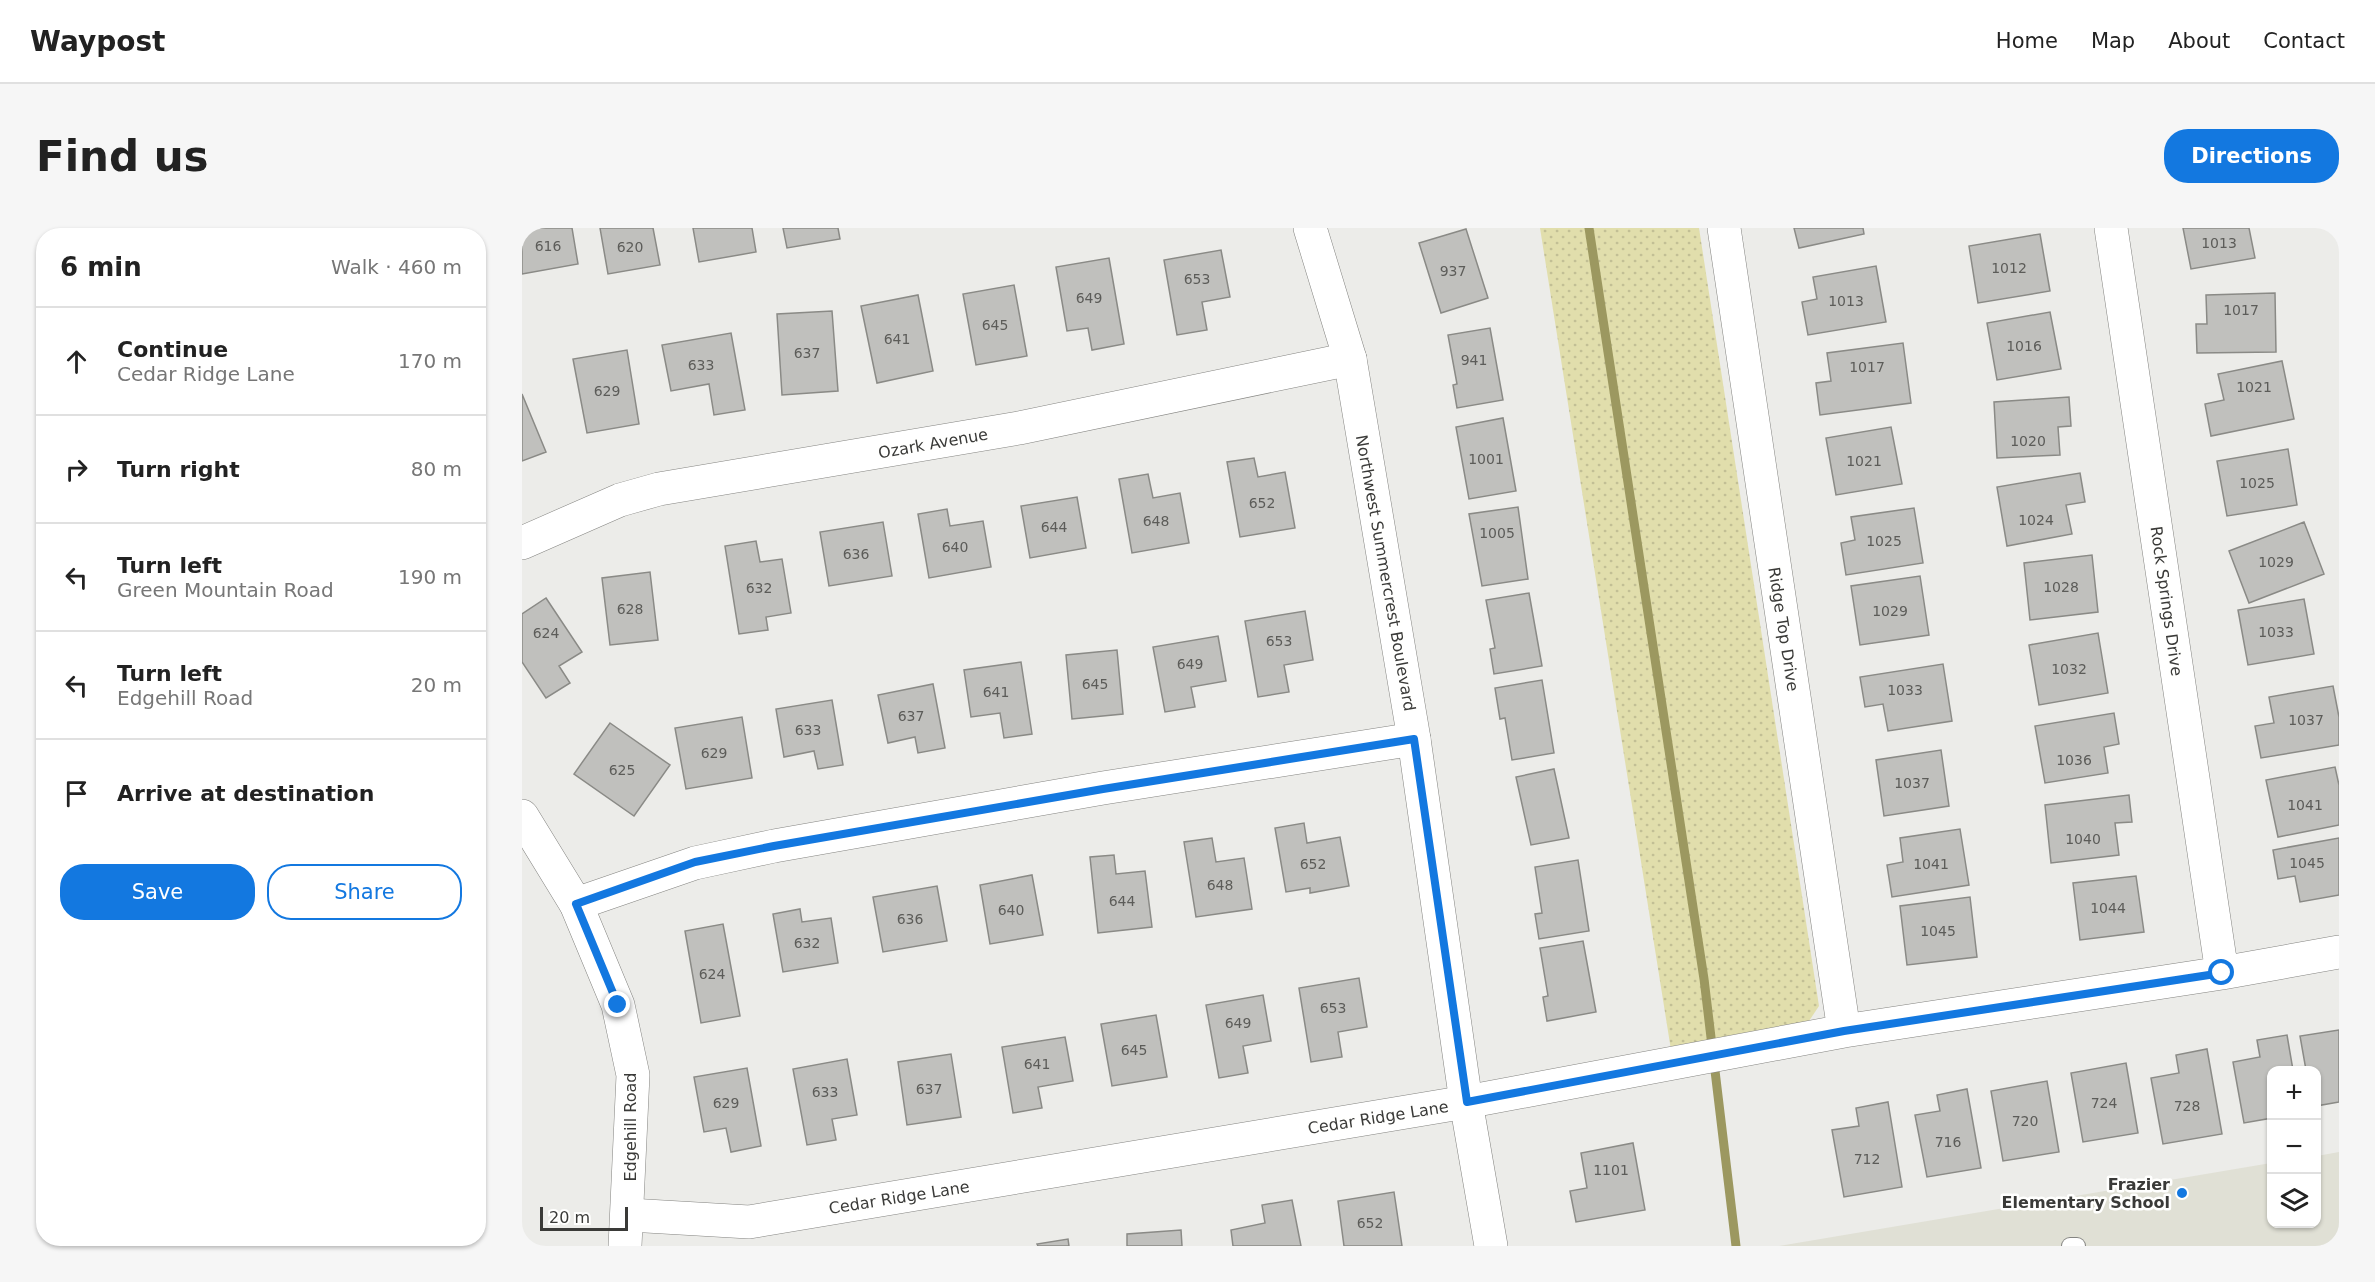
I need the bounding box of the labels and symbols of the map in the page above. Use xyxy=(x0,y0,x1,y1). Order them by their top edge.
house number: 1013 xyxy=(2201,235,2237,251)
house number: 616 xyxy=(535,238,561,254)
house number: 620 xyxy=(617,239,643,255)
house number: 1012 xyxy=(1991,260,2027,276)
house number: 937 xyxy=(1440,263,1466,279)
house number: 653 xyxy=(1184,271,1210,287)
house number: 649 xyxy=(1076,290,1102,306)
house number: 1013 xyxy=(1828,293,1864,309)
house number: 1017 xyxy=(2223,302,2259,318)
house number: 645 xyxy=(982,317,1008,333)
house number: 641 xyxy=(884,331,910,347)
house number: 1016 xyxy=(2006,338,2042,354)
house number: 637 xyxy=(794,345,820,361)
house number: 941 xyxy=(1461,352,1487,368)
house number: 633 xyxy=(688,357,714,373)
house number: 1017 xyxy=(1849,359,1885,375)
house number: 1021 xyxy=(2236,379,2272,395)
house number: 629 xyxy=(594,383,620,399)
street label: Ozark Avenue xyxy=(877,424,989,463)
street label: Northwest Summercrest Boulevard xyxy=(1352,433,1419,713)
house number: 1020 xyxy=(2010,433,2046,449)
house number: 1001 xyxy=(1468,451,1504,467)
house number: 1021 xyxy=(1846,453,1882,469)
house number: 1025 xyxy=(2239,475,2275,491)
house number: 652 xyxy=(1249,495,1275,511)
house number: 1024 xyxy=(2018,512,2054,528)
house number: 648 xyxy=(1143,513,1169,529)
house number: 644 xyxy=(1041,519,1067,535)
house number: 1005 xyxy=(1479,525,1515,541)
street label: Rock Springs Drive xyxy=(2147,525,2186,677)
house number: 1025 xyxy=(1866,533,1902,549)
house number: 640 xyxy=(942,539,968,555)
house number: 636 xyxy=(843,546,869,562)
house number: 1029 xyxy=(2258,554,2294,570)
street label: Ridge Top Drive xyxy=(1764,566,1803,693)
house number: 1028 xyxy=(2043,579,2079,595)
house number: 632 xyxy=(746,580,772,596)
house number: 628 xyxy=(617,601,643,617)
house number: 1029 xyxy=(1872,603,1908,619)
house number: 1033 xyxy=(2258,624,2294,640)
house number: 624 xyxy=(533,625,559,641)
house number: 653 xyxy=(1266,633,1292,649)
house number: 649 xyxy=(1177,656,1203,672)
house number: 1032 xyxy=(2051,661,2087,677)
house number: 645 xyxy=(1082,676,1108,692)
house number: 1033 xyxy=(1887,682,1923,698)
house number: 641 xyxy=(983,684,1009,700)
house number: 637 xyxy=(898,708,924,724)
house number: 1037 xyxy=(2288,712,2324,728)
house number: 633 xyxy=(795,722,821,738)
house number: 629 xyxy=(701,745,727,761)
house number: 1036 xyxy=(2056,752,2092,768)
house number: 625 xyxy=(609,762,635,778)
house number: 1037 xyxy=(1894,775,1930,791)
house number: 1041 xyxy=(2287,797,2323,813)
house number: 1040 xyxy=(2065,831,2101,847)
house number: 1045 xyxy=(2289,855,2325,871)
house number: 652 xyxy=(1300,856,1326,872)
house number: 1041 xyxy=(1913,856,1949,872)
house number: 648 xyxy=(1207,877,1233,893)
house number: 644 xyxy=(1109,893,1135,909)
house number: 1044 xyxy=(2090,900,2126,916)
house number: 640 xyxy=(998,902,1024,918)
house number: 636 xyxy=(897,911,923,927)
house number: 1045 xyxy=(1920,923,1956,939)
house number: 632 xyxy=(794,935,820,951)
route start xyxy=(2208,959,2234,985)
house number: 624 xyxy=(699,966,725,982)
route end xyxy=(604,991,630,1017)
house number: 653 xyxy=(1320,1000,1346,1016)
house number: 649 xyxy=(1225,1015,1251,1031)
house number: 645 xyxy=(1121,1042,1147,1058)
house number: 641 xyxy=(1024,1056,1050,1072)
street label: Edgehill Road xyxy=(621,1073,640,1181)
house number: 637 xyxy=(916,1081,942,1097)
house number: 633 xyxy=(812,1084,838,1100)
house number: 629 xyxy=(713,1095,739,1111)
house number: 724 xyxy=(2091,1095,2117,1111)
street label: Cedar Ridge Lane xyxy=(1306,1097,1450,1138)
house number: 728 xyxy=(2174,1098,2200,1114)
house number: 720 xyxy=(2012,1113,2038,1129)
house number: 716 xyxy=(1935,1134,1961,1150)
house number: 712 xyxy=(1854,1151,1880,1167)
house number: 1101 xyxy=(1593,1162,1629,1178)
place label: Frazier Elementary School xyxy=(2002,1175,2170,1212)
street label: Cedar Ridge Lane xyxy=(827,1177,971,1218)
marker: Frazier Elementary School xyxy=(2175,1186,2189,1200)
scale bar xyxy=(540,1204,628,1232)
house number: 652 xyxy=(1357,1215,1383,1231)

